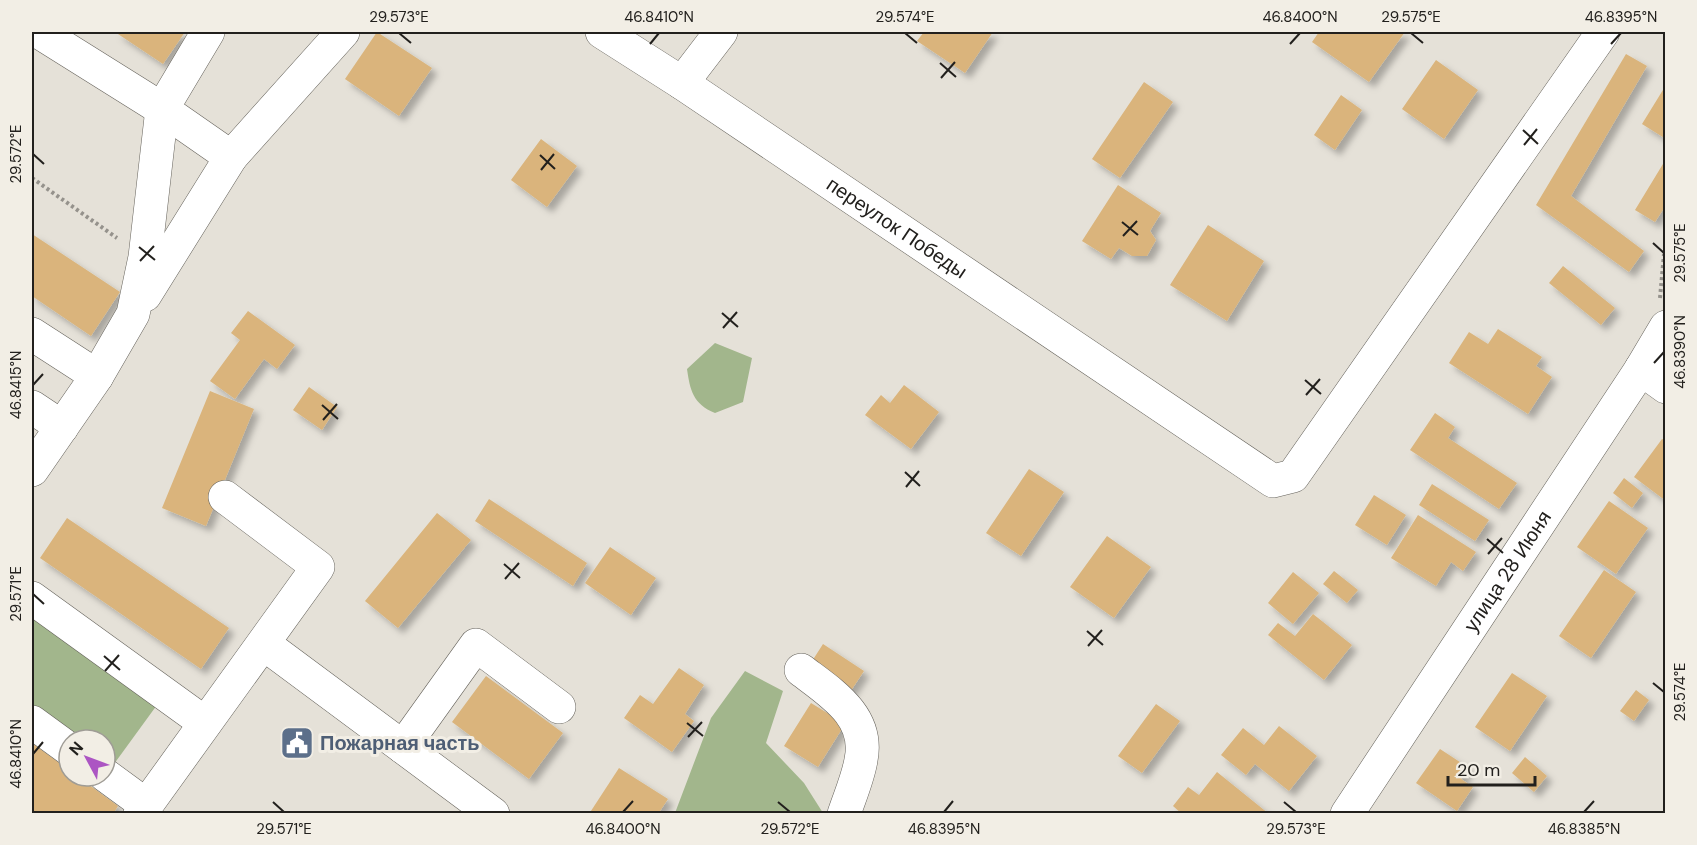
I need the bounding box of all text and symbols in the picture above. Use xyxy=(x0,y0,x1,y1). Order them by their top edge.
text: 29.573°E xyxy=(369,7,429,27)
text: 46.8410°N xyxy=(624,7,694,27)
text: 29.574°E xyxy=(875,7,935,27)
text: 46.8400°N xyxy=(1262,7,1338,27)
text: 29.575°E xyxy=(1381,7,1441,27)
text: 46.8395°N xyxy=(1585,7,1657,27)
text: 29.572°E xyxy=(6,124,26,184)
street label: переулок Победы xyxy=(822,171,972,284)
text: 29.575°E xyxy=(1670,223,1690,283)
text: 46.8390°N xyxy=(1670,315,1690,389)
text: 46.8415°N xyxy=(6,351,26,419)
street label: улица 28 Июня xyxy=(1458,506,1557,637)
text: 29.571°E xyxy=(6,566,26,622)
text: 29.574°E xyxy=(1670,662,1690,722)
text: 46.8410°N xyxy=(6,719,26,789)
public building icon: Пожарная часть xyxy=(279,725,315,761)
north arrow xyxy=(57,728,117,788)
place label: Пожарная часть xyxy=(320,730,480,756)
text: N xyxy=(64,737,88,760)
scale bar xyxy=(1448,749,1535,787)
text: 20 m xyxy=(1457,758,1500,782)
text: 29.571°E xyxy=(256,819,312,839)
text: 46.8400°N xyxy=(585,819,661,839)
text: 29.572°E xyxy=(760,819,820,839)
text: 46.8395°N xyxy=(908,819,980,839)
text: 29.573°E xyxy=(1266,819,1326,839)
text: 46.8385°N xyxy=(1548,819,1620,839)

